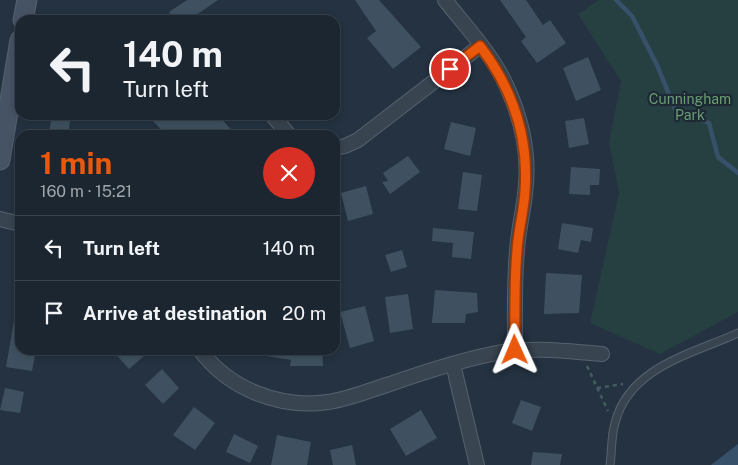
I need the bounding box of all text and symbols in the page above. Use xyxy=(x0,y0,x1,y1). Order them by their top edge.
text: 140 m xyxy=(123,34,223,75)
icon: left xyxy=(40,35,105,100)
pin xyxy=(429,48,471,90)
icon: arrive xyxy=(436,55,464,83)
text: Turn left xyxy=(123,76,209,102)
park label: Cunningham Park xyxy=(649,91,731,123)
text: 1 min xyxy=(40,145,112,181)
button: close xyxy=(263,147,315,199)
text: 160 m · 15:21 xyxy=(40,182,132,201)
icon: left xyxy=(40,234,68,262)
text: Turn left xyxy=(83,237,160,259)
text: 140 m xyxy=(263,237,315,259)
icon: arrive xyxy=(40,299,68,327)
text: Arrive at destination xyxy=(83,302,267,324)
text: 20 m xyxy=(282,302,326,324)
position arrow xyxy=(488,323,540,375)

